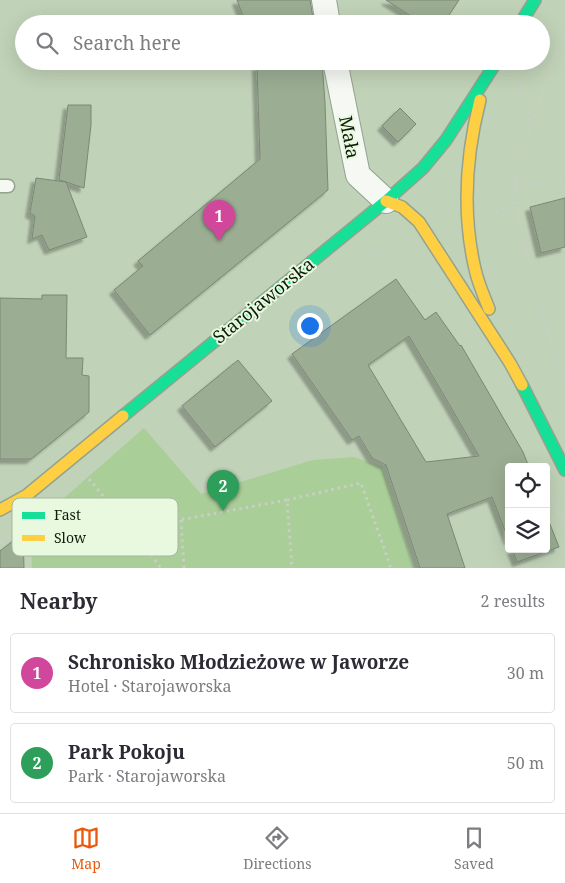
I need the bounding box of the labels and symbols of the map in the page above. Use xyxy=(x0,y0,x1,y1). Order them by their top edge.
street label: Mała xyxy=(334,114,366,160)
pin: 1 xyxy=(203,200,235,241)
street label: Starojaworska xyxy=(207,252,319,348)
your location xyxy=(297,313,323,339)
pin: 2 xyxy=(207,470,239,511)
legend xyxy=(12,498,178,556)
text: Fast xyxy=(54,505,81,524)
text: Slow xyxy=(54,528,87,547)

